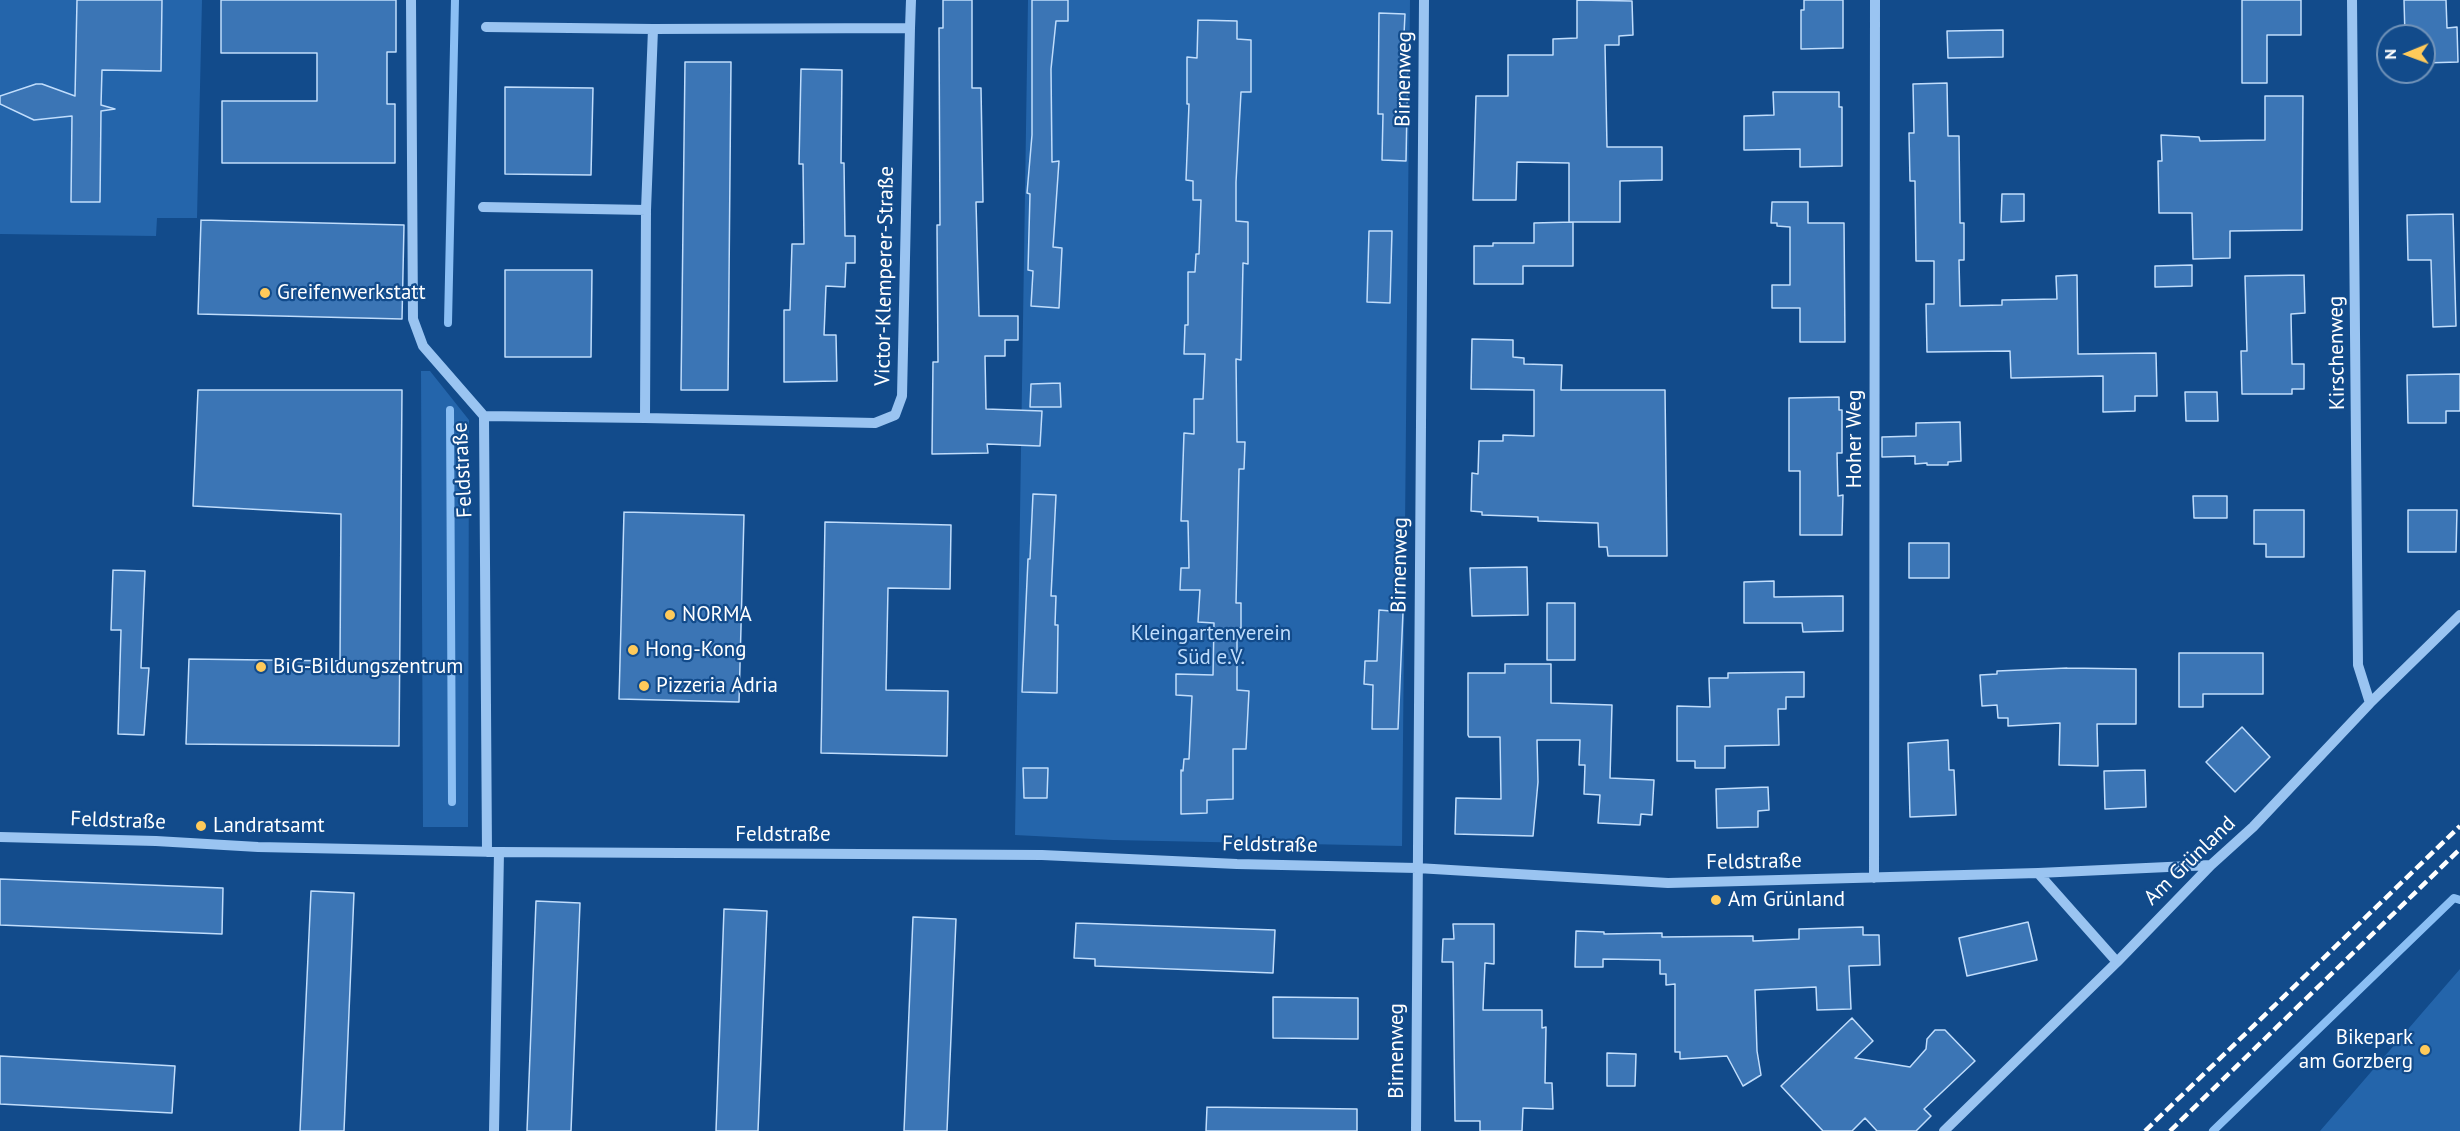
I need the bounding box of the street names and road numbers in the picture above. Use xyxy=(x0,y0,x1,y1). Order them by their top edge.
street label: Birnenweg xyxy=(1391,31,1417,127)
street label: Victor-Klemperer-Straße xyxy=(870,166,900,386)
street label: Kirschenweg xyxy=(2323,296,2351,410)
street label: Hoher Weg xyxy=(1842,390,1868,488)
street label: Feldstraße xyxy=(448,422,478,518)
street label: Birnenweg xyxy=(1387,517,1413,613)
street label: Feldstraße xyxy=(70,807,166,835)
street label: Am Grünland xyxy=(2139,811,2241,911)
street label: Feldstraße xyxy=(735,822,831,848)
street label: Feldstraße xyxy=(1222,832,1318,858)
street label: Feldstraße xyxy=(1706,849,1802,875)
street label: Birnenweg xyxy=(1384,1003,1410,1099)

